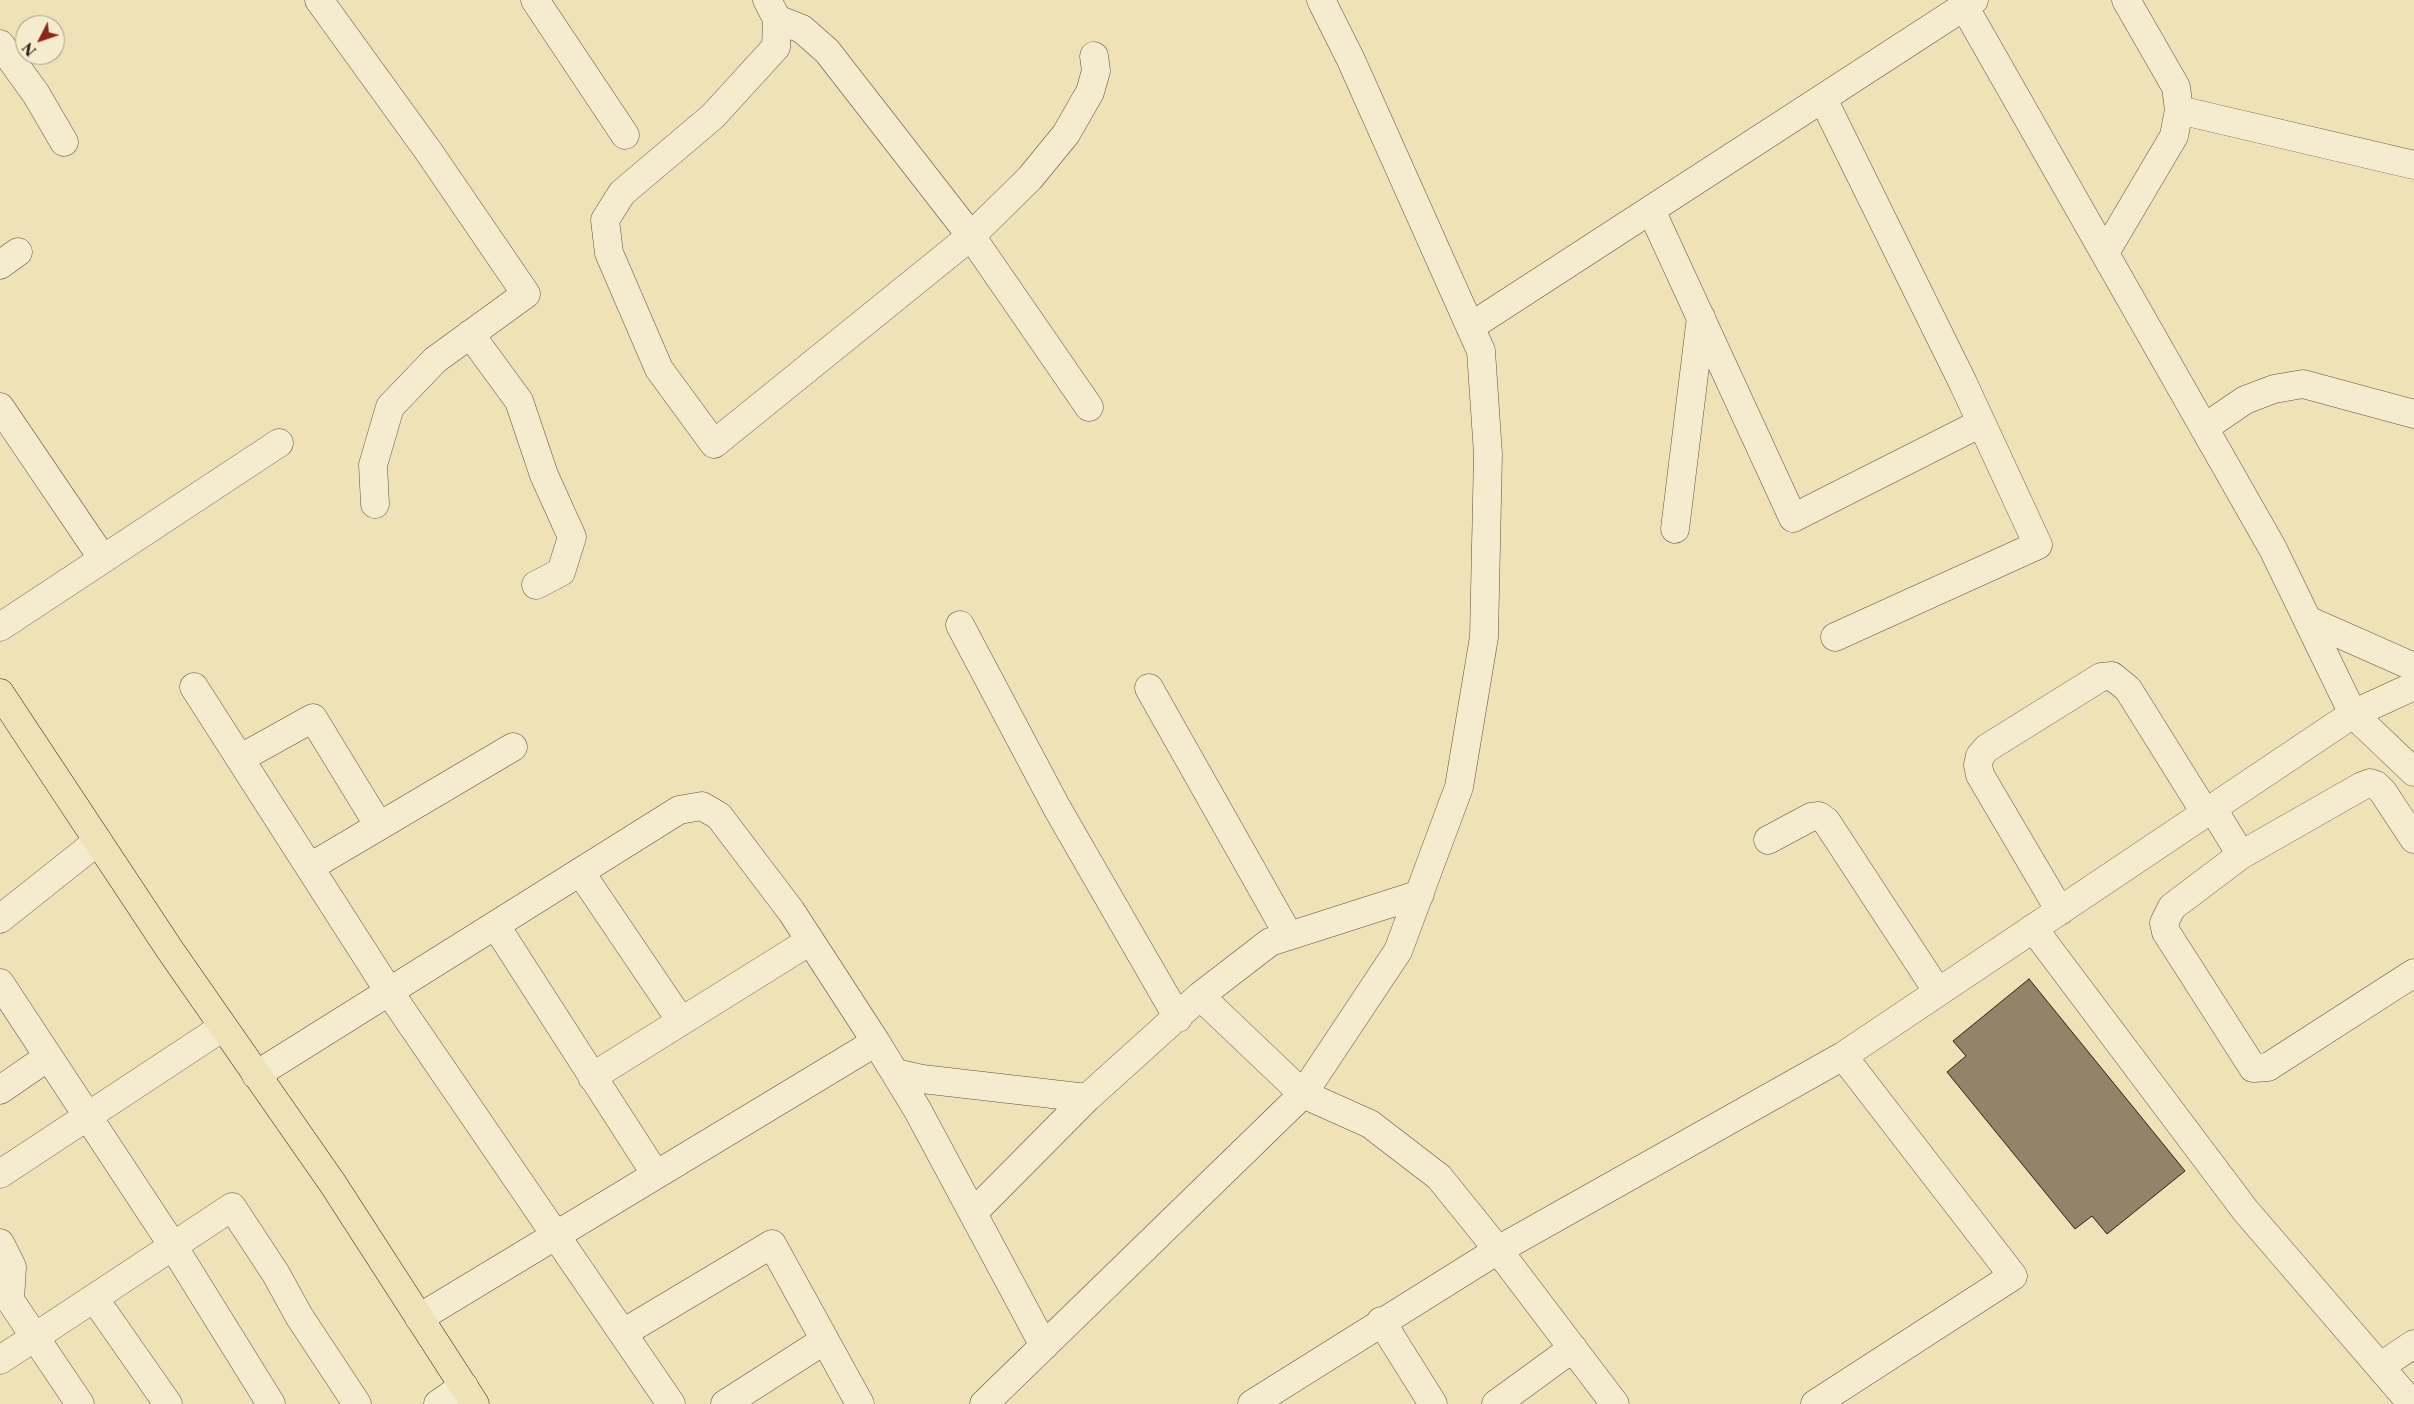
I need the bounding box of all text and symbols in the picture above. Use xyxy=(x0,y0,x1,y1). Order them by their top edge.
north arrow xyxy=(15,15,65,65)
text: N xyxy=(19,39,40,60)

